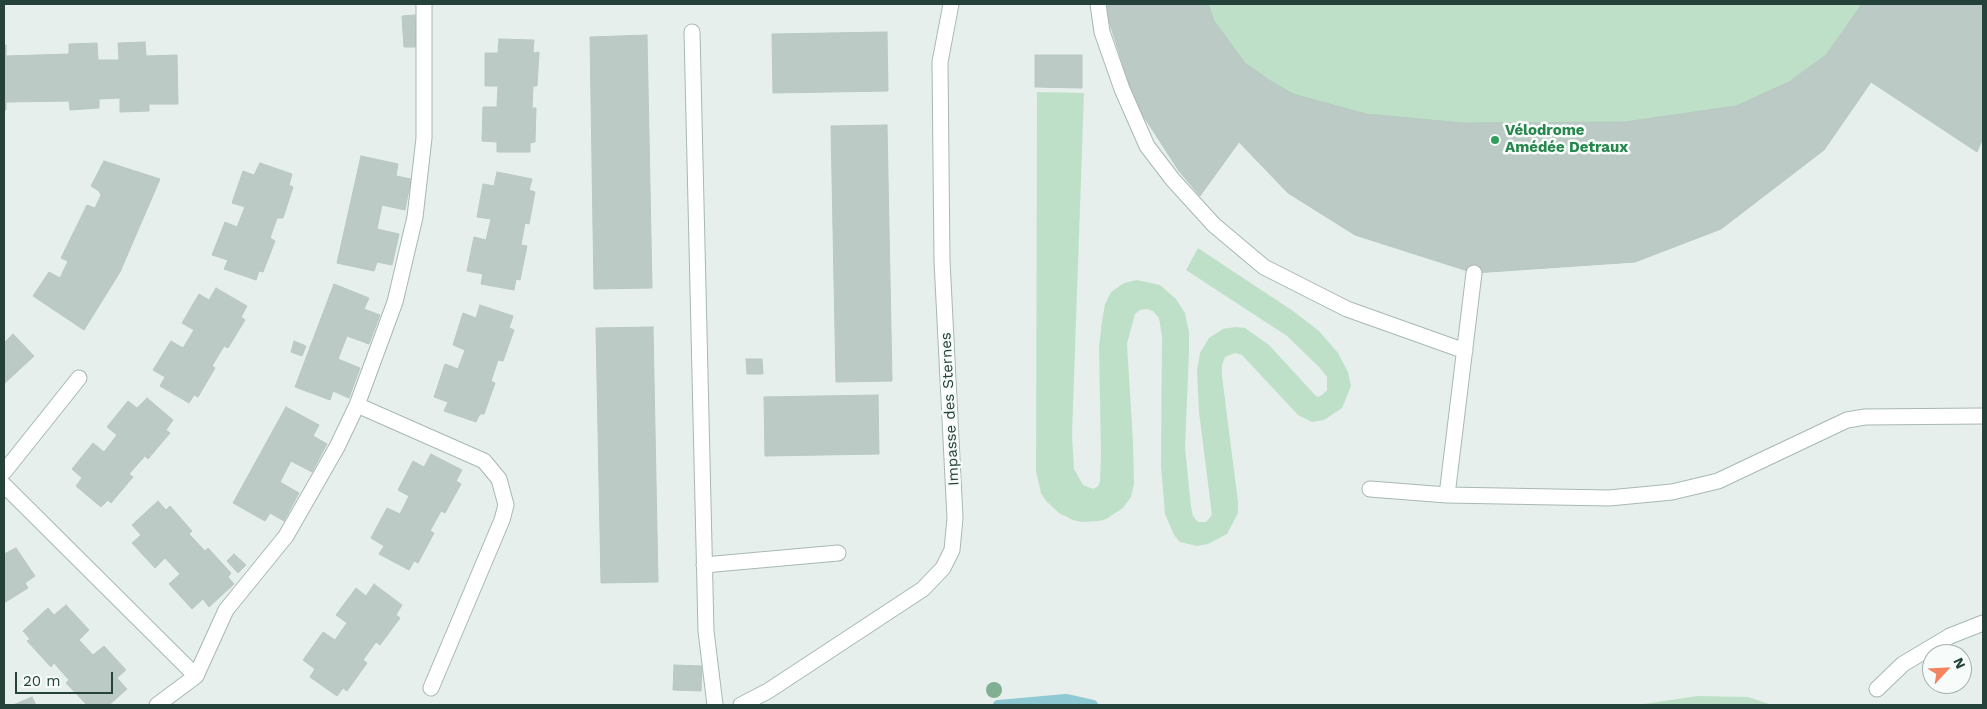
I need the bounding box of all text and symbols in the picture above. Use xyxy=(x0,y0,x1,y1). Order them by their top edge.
place label: Vélodrome Amédée Detraux xyxy=(1505,122,1628,157)
marker: Vélodrome Amédée Detraux xyxy=(1489,134,1501,146)
street label: Impasse des Sternes xyxy=(937,332,963,486)
north arrow xyxy=(1922,644,1972,694)
text: N xyxy=(1950,655,1969,671)
scale bar xyxy=(18,662,115,694)
text: 20 m xyxy=(23,672,61,690)

